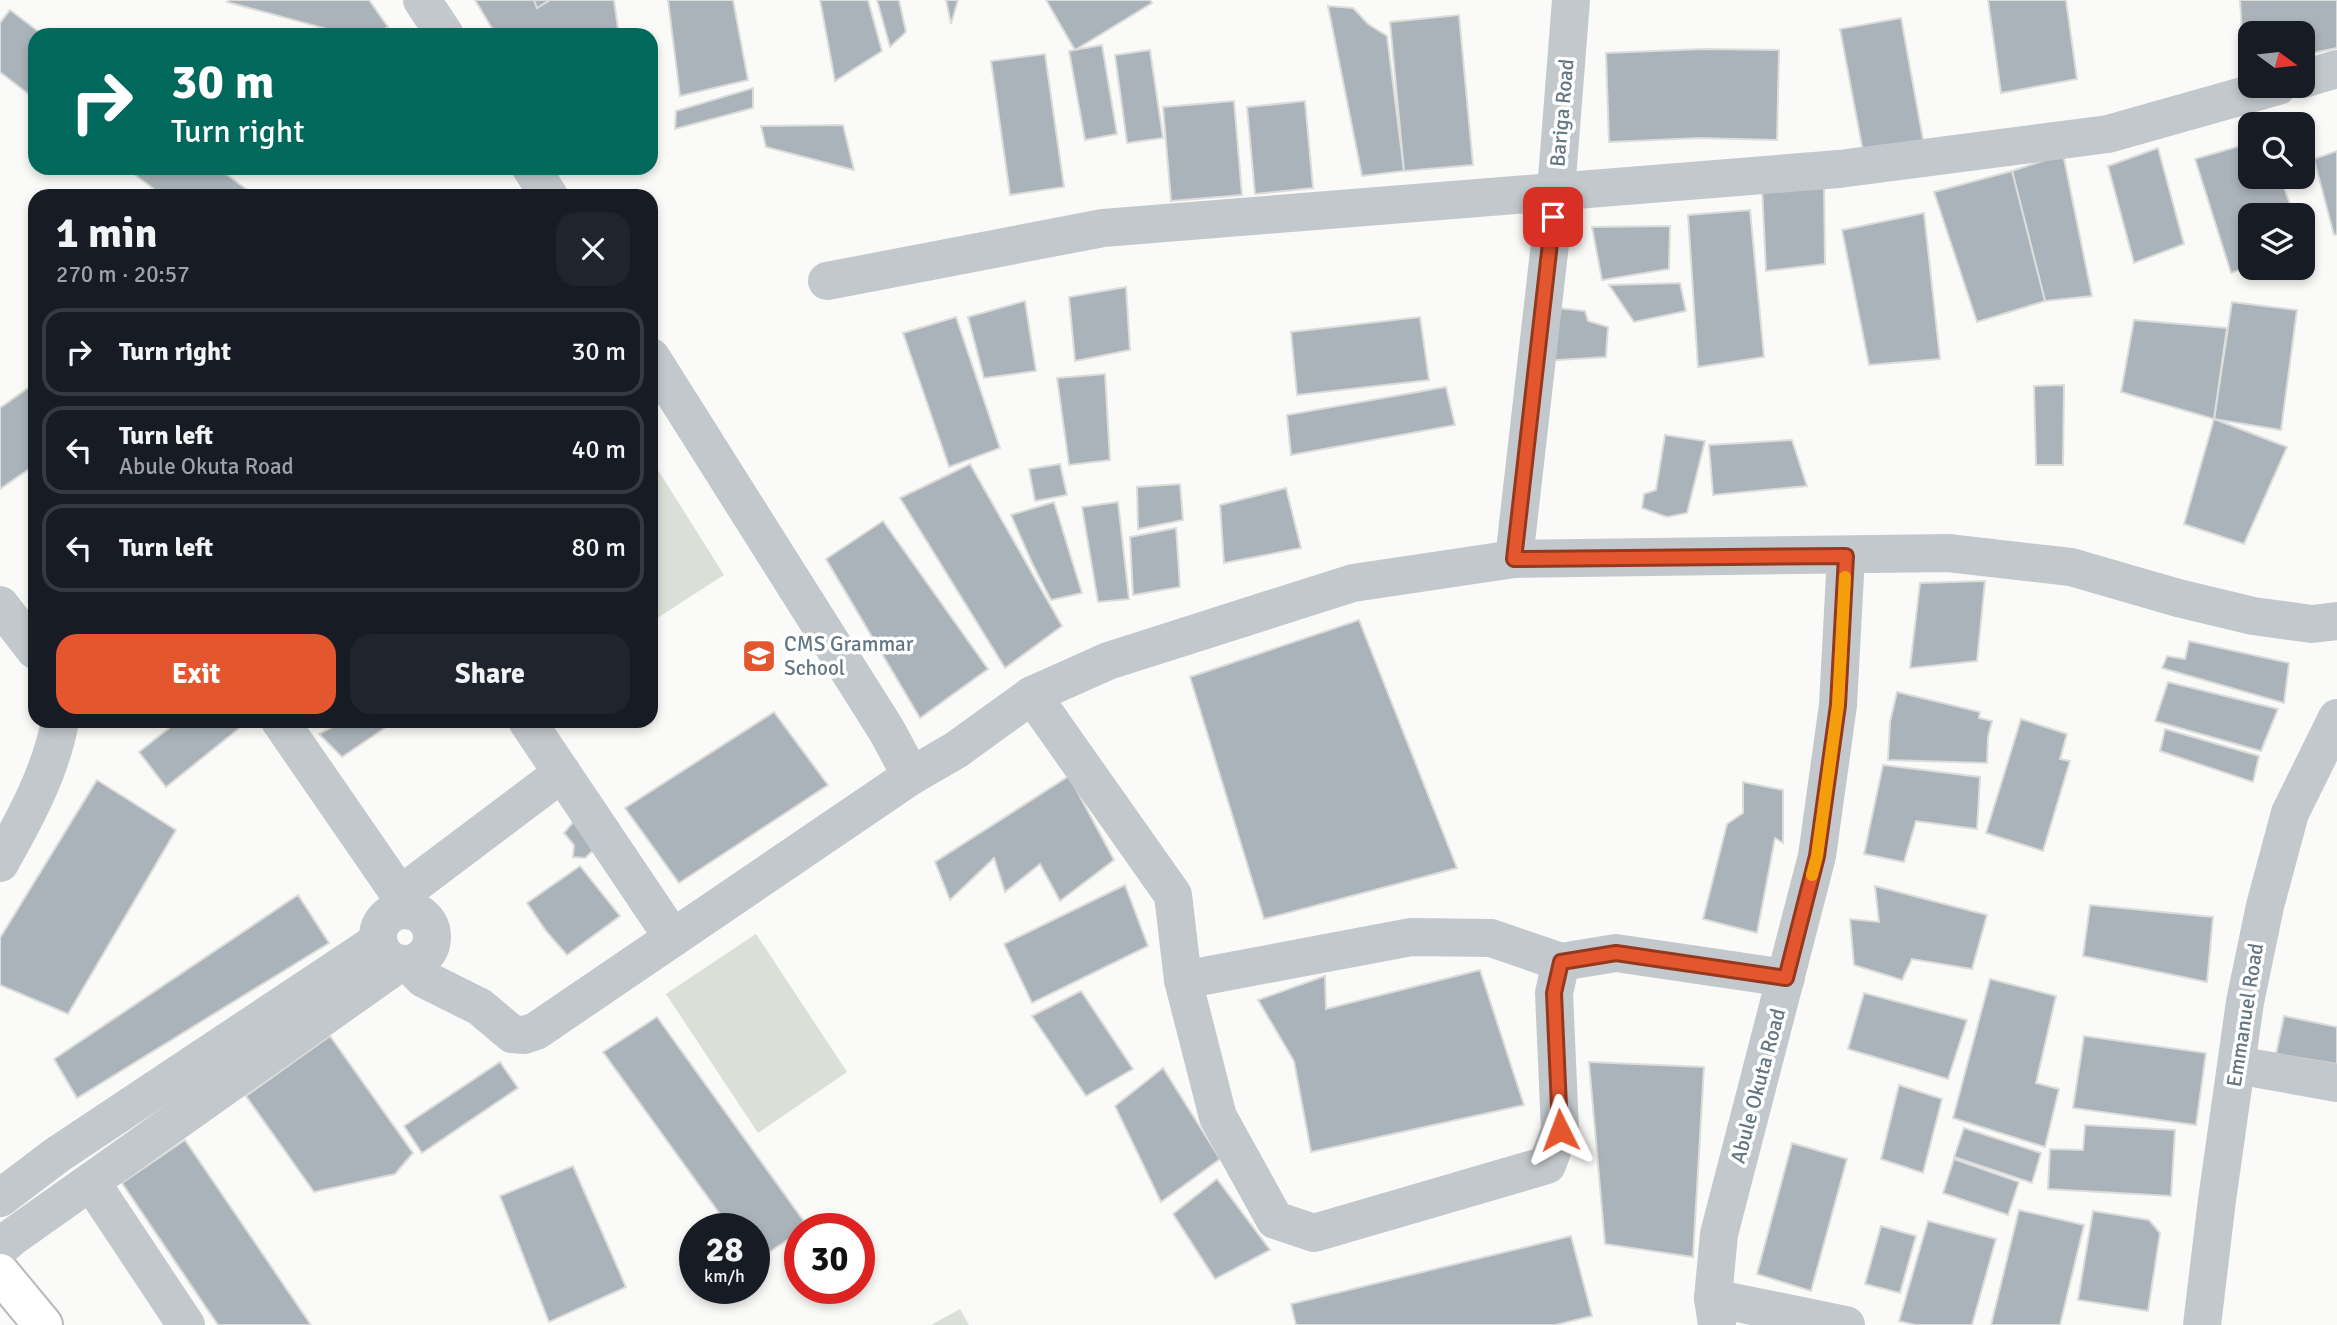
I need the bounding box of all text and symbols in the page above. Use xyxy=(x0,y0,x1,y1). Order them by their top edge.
north arrow xyxy=(2238,21,2315,98)
map controls xyxy=(2238,21,2315,280)
text: 30 m xyxy=(171,52,274,112)
icon: right xyxy=(56,56,147,147)
street label: Bariga Road xyxy=(1544,58,1580,168)
text: Turn right xyxy=(171,112,304,151)
button: search xyxy=(2238,112,2315,189)
pin xyxy=(1523,187,1583,247)
icon: arrive xyxy=(1534,198,1572,236)
button: layers xyxy=(2238,203,2315,280)
text: 1 min xyxy=(56,208,157,259)
button: close xyxy=(556,212,630,286)
text: 270 m · 20:57 xyxy=(56,260,190,289)
icon: right xyxy=(60,333,98,371)
text: Turn right xyxy=(119,336,231,368)
text: 30 m xyxy=(571,336,626,368)
text: Turn left xyxy=(119,420,213,452)
icon: left xyxy=(60,431,98,469)
text: 40 m xyxy=(571,434,626,466)
text: Abule Okuta Road xyxy=(119,452,294,481)
icon: left xyxy=(60,529,98,567)
text: Turn left xyxy=(119,532,213,564)
text: 80 m xyxy=(571,532,626,564)
place label: CMS Grammar School xyxy=(784,631,914,681)
button: Exit xyxy=(56,634,336,714)
button: Share xyxy=(350,634,630,714)
school or university icon: CMS Grammar School xyxy=(740,637,778,675)
street label: Emmanuel Road xyxy=(2221,941,2269,1089)
street label: Abule Okuta Road xyxy=(1725,1006,1791,1166)
position arrow xyxy=(1523,1093,1597,1167)
speed limit sign: 30 xyxy=(784,1213,875,1304)
text: 28 xyxy=(706,1228,743,1271)
text: km/h xyxy=(704,1265,745,1287)

